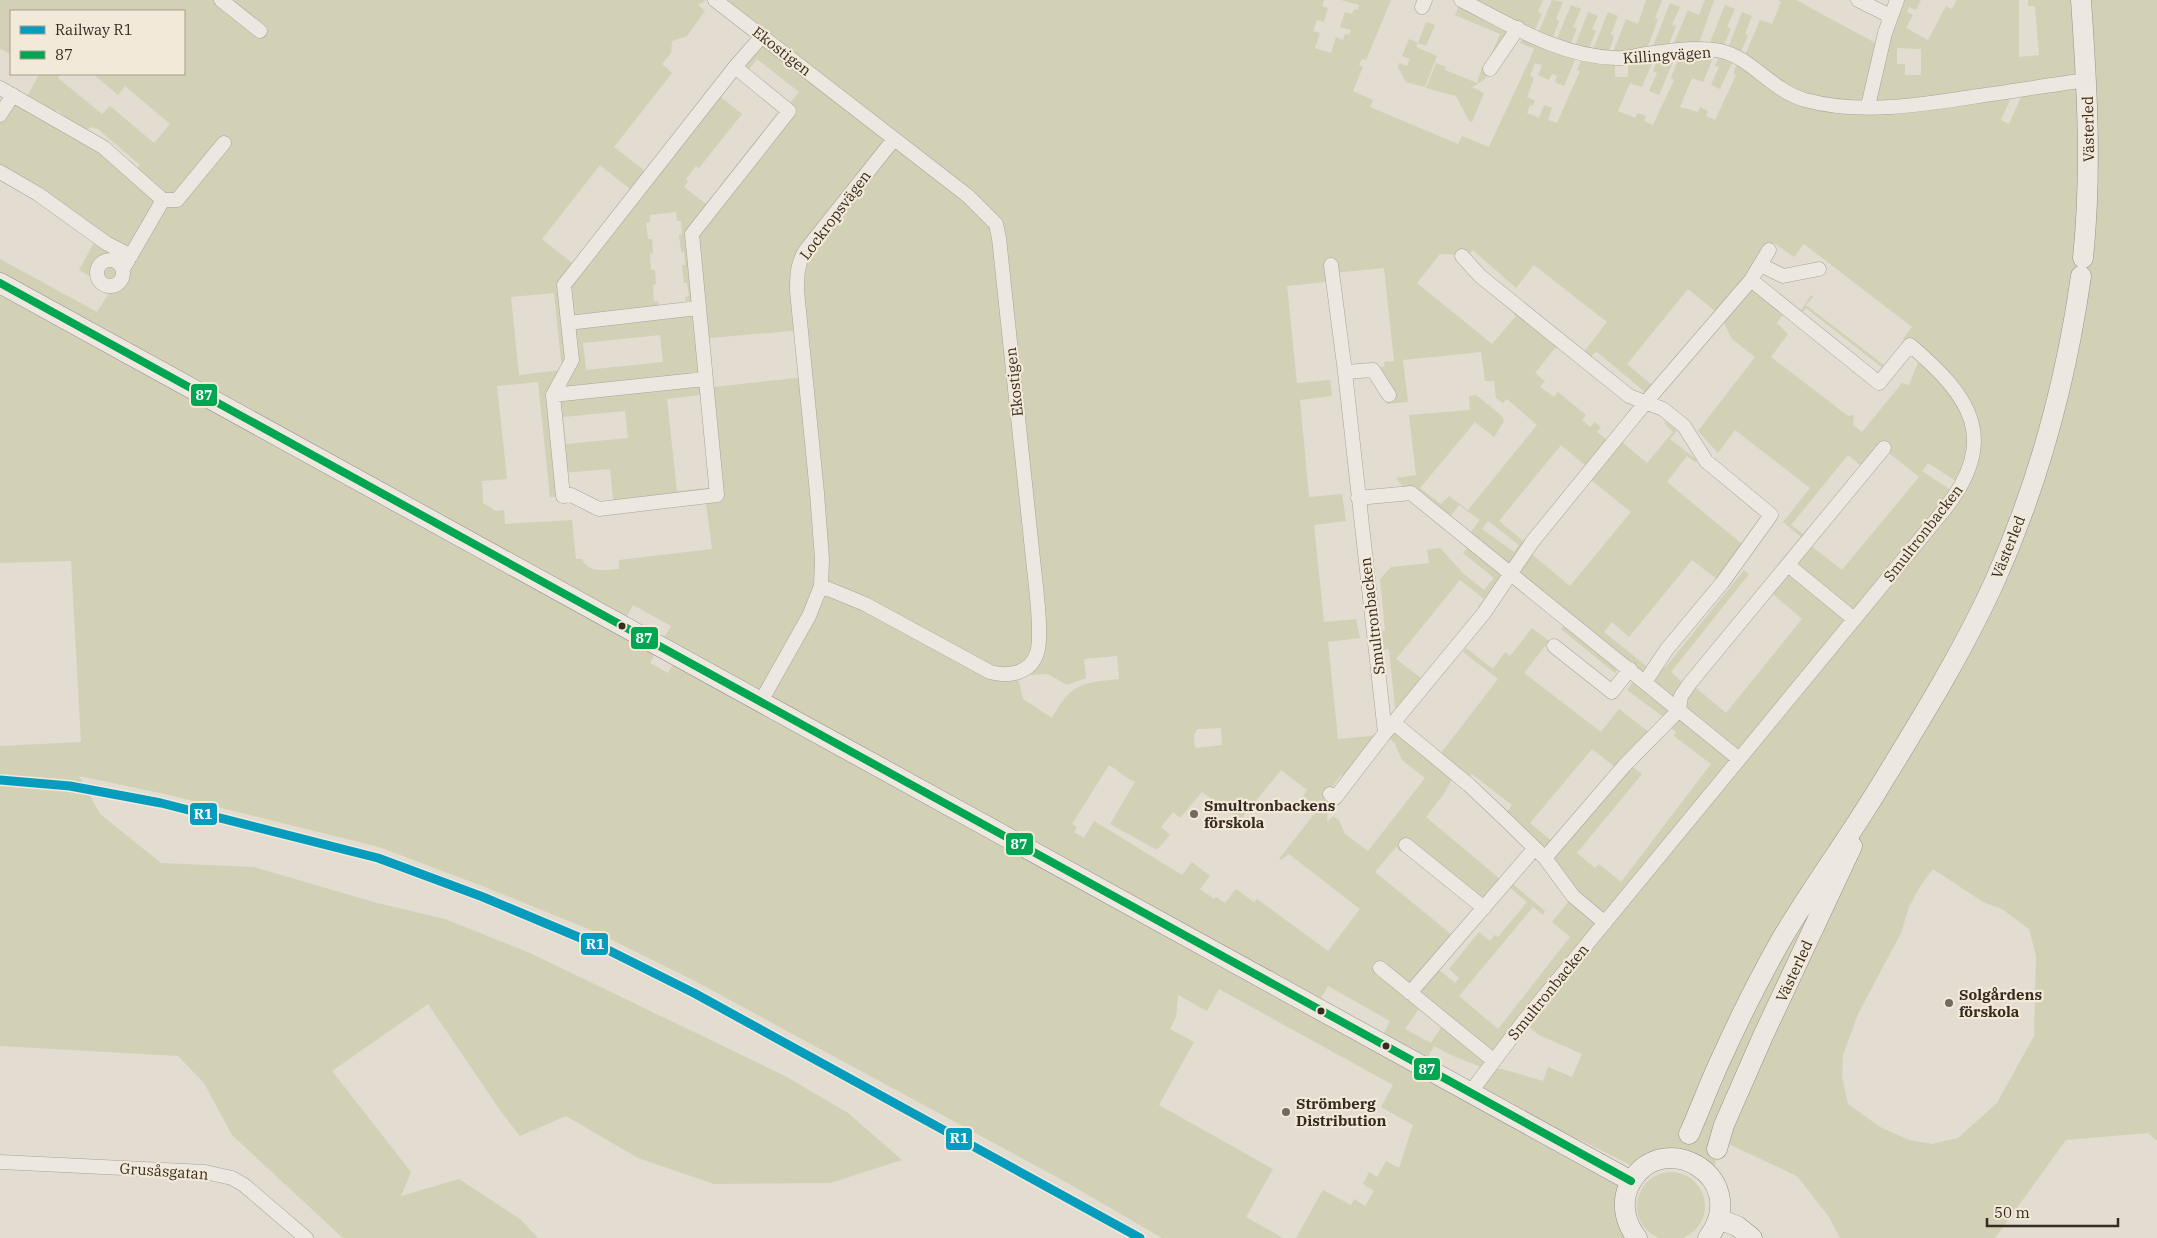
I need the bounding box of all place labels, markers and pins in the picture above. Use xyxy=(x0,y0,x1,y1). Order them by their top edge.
unlabelled marker xyxy=(617,621,627,631)
place label: Smultronbackens förskola xyxy=(1204,796,1335,832)
marker: Smultronbackens förskola xyxy=(1188,808,1200,820)
place label: Solgårdens förskola xyxy=(1959,985,2042,1021)
marker: Solgårdens förskola xyxy=(1943,997,1955,1009)
unlabelled marker xyxy=(1316,1006,1326,1016)
unlabelled marker xyxy=(1381,1041,1391,1051)
place label: Strömberg Distribution xyxy=(1296,1094,1386,1130)
marker: Strömberg Distribution xyxy=(1280,1106,1292,1118)

